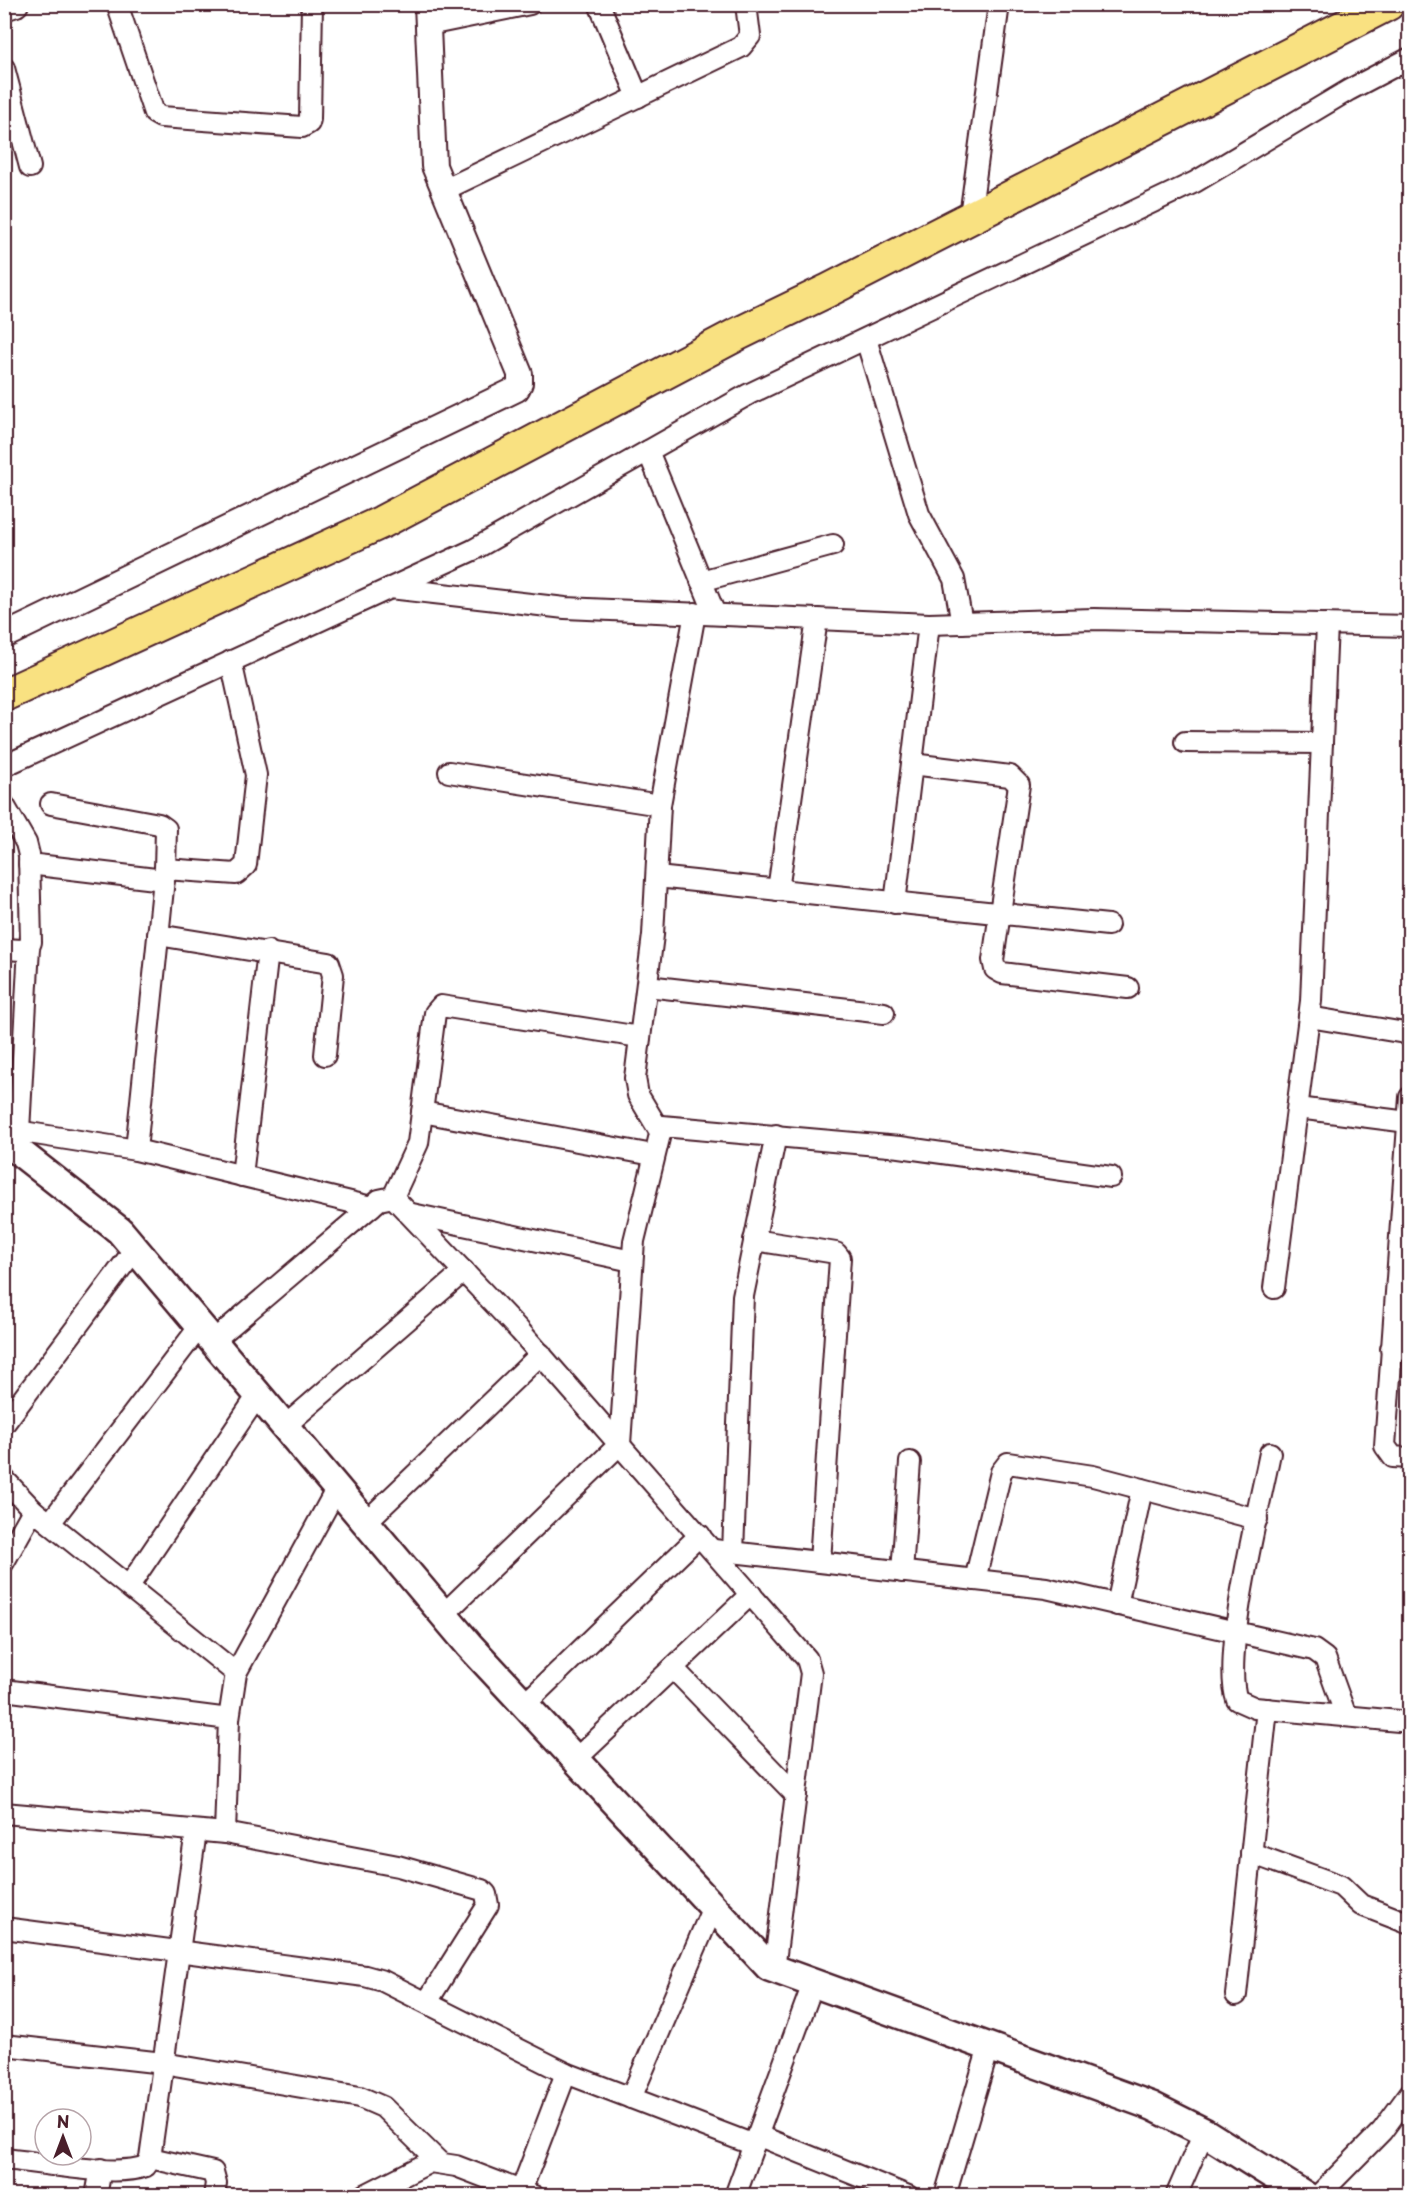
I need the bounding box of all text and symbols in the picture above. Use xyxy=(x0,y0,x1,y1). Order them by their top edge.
north arrow xyxy=(33,2107,93,2167)
text: N xyxy=(57,2109,69,2133)

